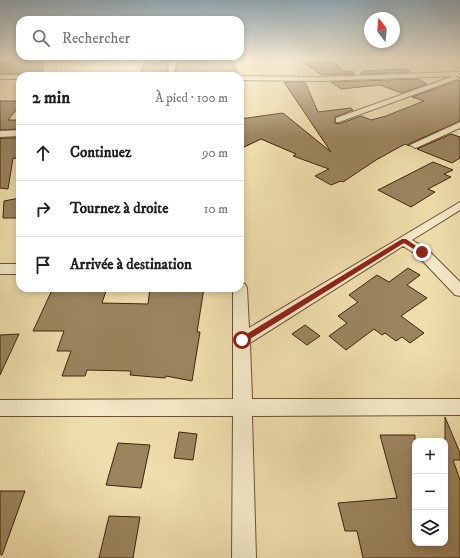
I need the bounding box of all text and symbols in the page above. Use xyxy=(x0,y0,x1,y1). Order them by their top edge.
north arrow xyxy=(364,12,400,48)
search box xyxy=(16,16,244,60)
icon: search xyxy=(30,27,52,49)
text: Rechercher xyxy=(62,29,130,48)
text: 2 min xyxy=(32,87,70,109)
text: À pied · 100 m xyxy=(155,90,228,106)
icon: ahead xyxy=(32,142,54,164)
text: Continuez xyxy=(70,143,131,162)
text: 90 m xyxy=(202,145,228,161)
icon: right xyxy=(32,198,54,220)
text: Tournez à droite xyxy=(70,199,168,218)
text: 10 m xyxy=(204,201,228,217)
route end xyxy=(413,243,431,261)
icon: arrive xyxy=(32,254,54,276)
text: Arrivée à destination xyxy=(70,255,192,274)
route start xyxy=(233,331,251,349)
map controls xyxy=(412,438,448,546)
button: + xyxy=(412,438,448,474)
button: − xyxy=(412,474,448,510)
button: layers xyxy=(412,510,448,546)

